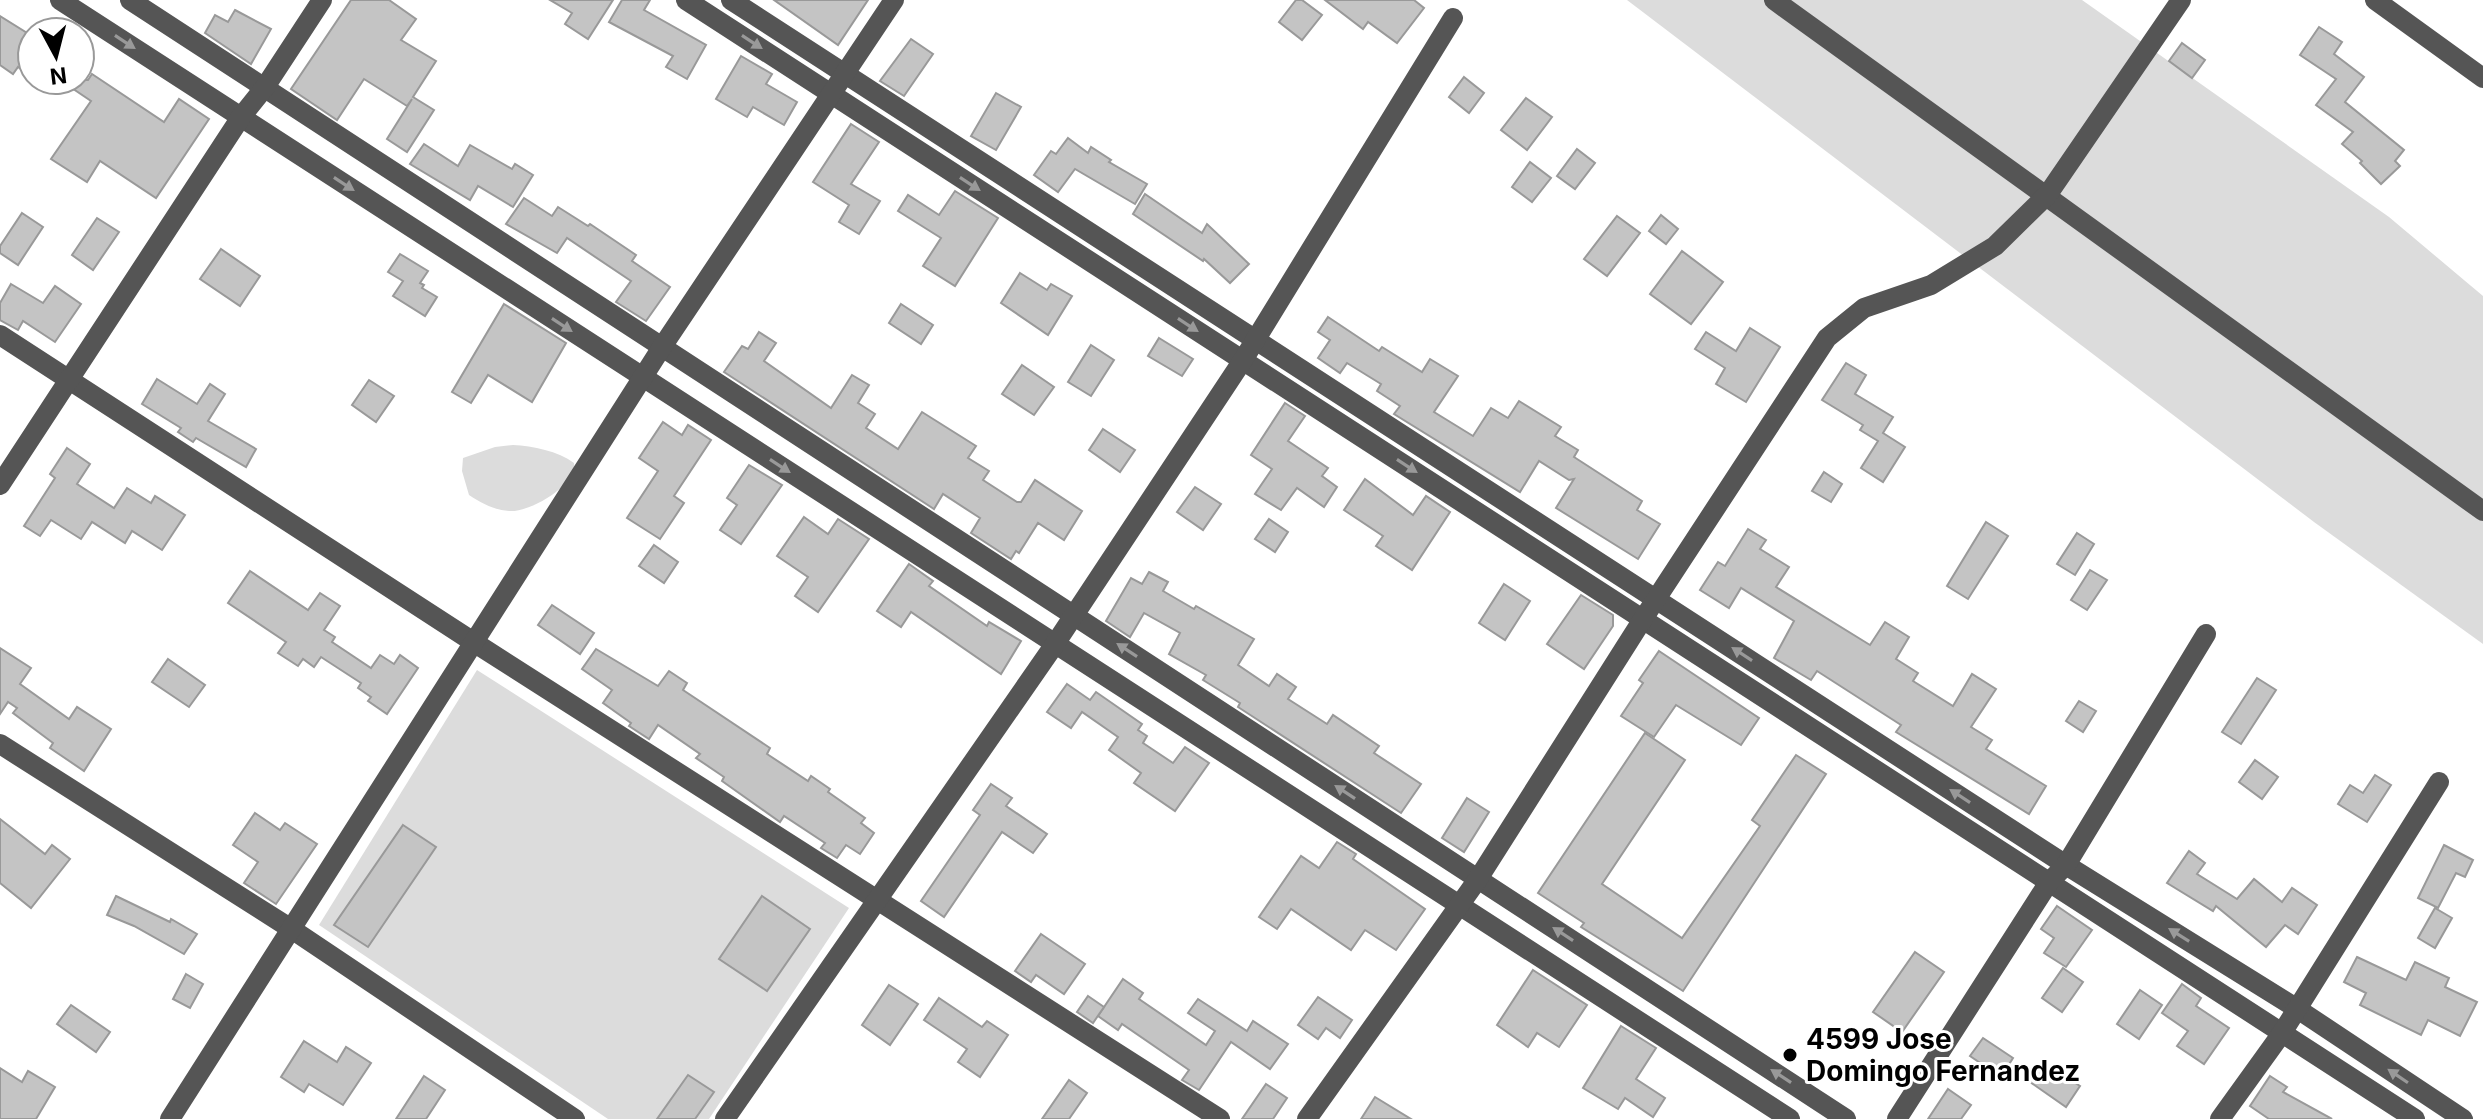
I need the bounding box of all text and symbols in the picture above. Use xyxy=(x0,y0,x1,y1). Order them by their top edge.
north arrow xyxy=(16,16,96,96)
one-way arrow xyxy=(115,35,136,50)
one-way arrow xyxy=(741,35,763,49)
text: N xyxy=(49,62,68,90)
one-way arrow xyxy=(333,176,354,191)
one-way arrow xyxy=(959,176,981,190)
one-way arrow xyxy=(551,317,573,331)
one-way arrow xyxy=(1178,317,1199,332)
one-way arrow xyxy=(769,458,791,473)
one-way arrow xyxy=(1396,459,1417,474)
one-way arrow xyxy=(1117,643,1138,658)
one-way arrow xyxy=(1731,647,1752,662)
one-way arrow xyxy=(1335,785,1356,800)
one-way arrow xyxy=(1949,788,1970,803)
one-way arrow xyxy=(1552,928,1574,942)
one-way arrow xyxy=(2168,929,2190,943)
place label: 4599 Jose Domingo Fernandez xyxy=(1806,1022,2080,1088)
marker: 4599 Jose Domingo Fernandez xyxy=(1781,1046,1799,1064)
one-way arrow xyxy=(2387,1069,2409,1083)
one-way arrow xyxy=(1770,1070,1792,1084)

